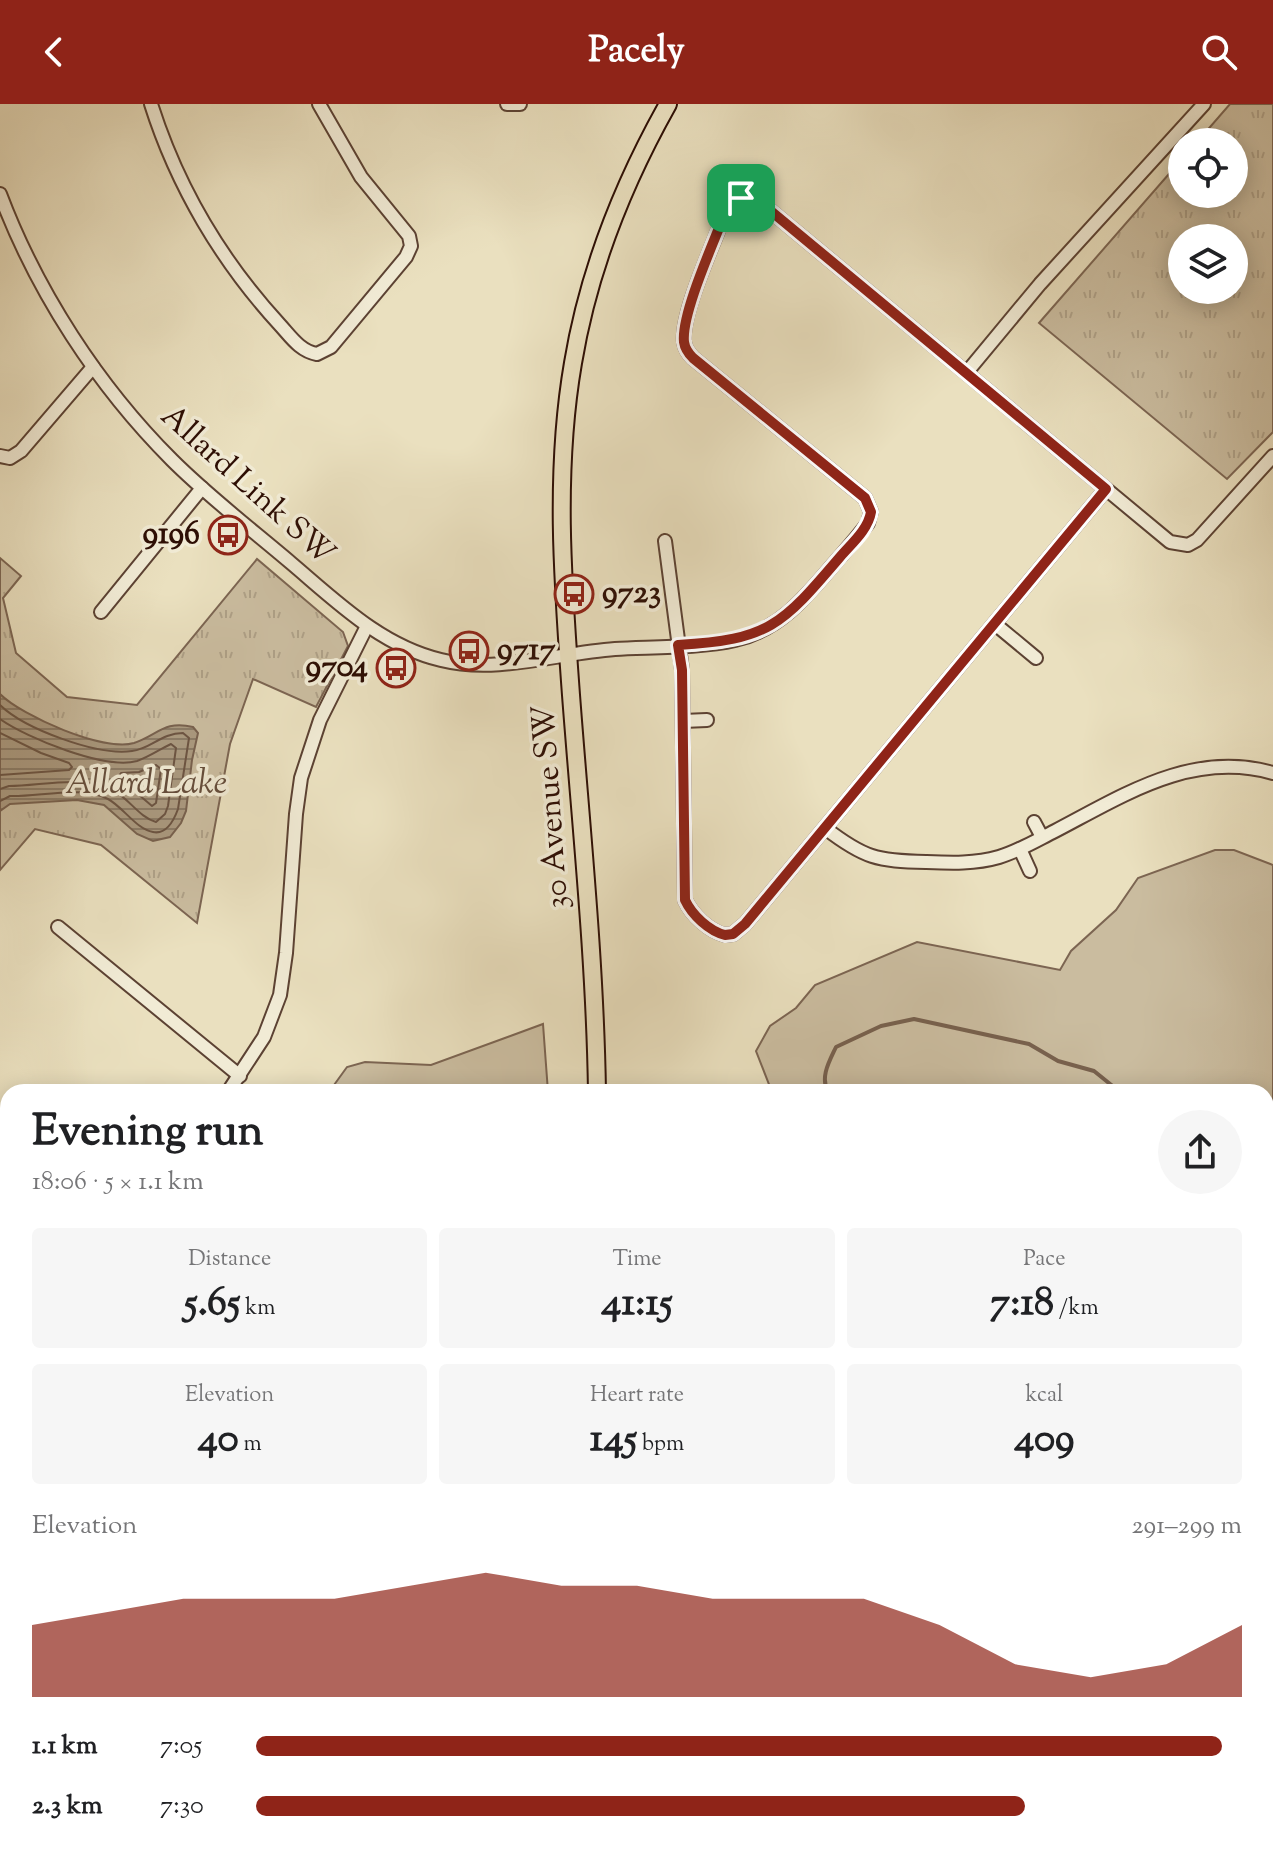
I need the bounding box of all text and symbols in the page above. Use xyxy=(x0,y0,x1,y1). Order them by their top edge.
text: Pacely xyxy=(588,26,685,78)
icon: back xyxy=(32,30,76,74)
icon: search xyxy=(1197,30,1241,74)
map controls xyxy=(1168,128,1248,304)
button: locate xyxy=(1168,128,1248,208)
pin xyxy=(707,164,775,232)
icon: arrive xyxy=(719,176,763,220)
button: layers xyxy=(1168,224,1248,304)
street label: Allard Link SW xyxy=(150,395,344,577)
place label: 9196 xyxy=(142,512,200,558)
bus stop icon: 9196 xyxy=(207,514,249,556)
place label: 9723 xyxy=(602,571,661,617)
bus stop icon: 9723 xyxy=(553,573,595,615)
place label: 9717 xyxy=(497,628,556,674)
bus stop icon: 9717 xyxy=(448,630,490,672)
place label: 9704 xyxy=(306,645,368,691)
bus stop icon: 9704 xyxy=(375,647,417,689)
street label: 30 Avenue SW xyxy=(522,704,582,910)
water label: Allard Lake xyxy=(65,760,227,809)
text: Evening run xyxy=(32,1102,264,1165)
button: share xyxy=(1158,1110,1242,1194)
text: 18:06 · 5 × 1.1 km xyxy=(32,1164,204,1201)
text: Distance xyxy=(188,1244,271,1276)
text: Time xyxy=(613,1244,661,1276)
text: Pace xyxy=(1023,1244,1065,1276)
text: 5.65 xyxy=(184,1276,240,1333)
text: 41:15 xyxy=(601,1276,673,1333)
text: 7:18 xyxy=(990,1276,1054,1333)
text: km xyxy=(240,1293,275,1325)
text: /km xyxy=(1054,1293,1099,1325)
text: Elevation xyxy=(185,1380,274,1412)
text: Heart rate xyxy=(590,1380,684,1412)
text: kcal xyxy=(1025,1380,1063,1412)
text: 40 xyxy=(198,1412,239,1469)
text: 145 xyxy=(590,1412,637,1469)
text: 409 xyxy=(1014,1412,1075,1469)
text: m xyxy=(239,1429,262,1461)
text: bpm xyxy=(637,1429,684,1461)
text: Elevation xyxy=(32,1508,137,1545)
text: 291–299 m xyxy=(1131,1508,1242,1545)
text: 1.1 km xyxy=(32,1728,97,1765)
text: 7:05 xyxy=(160,1728,202,1765)
text: 2.3 km xyxy=(32,1788,102,1825)
text: 7:30 xyxy=(160,1788,204,1825)

